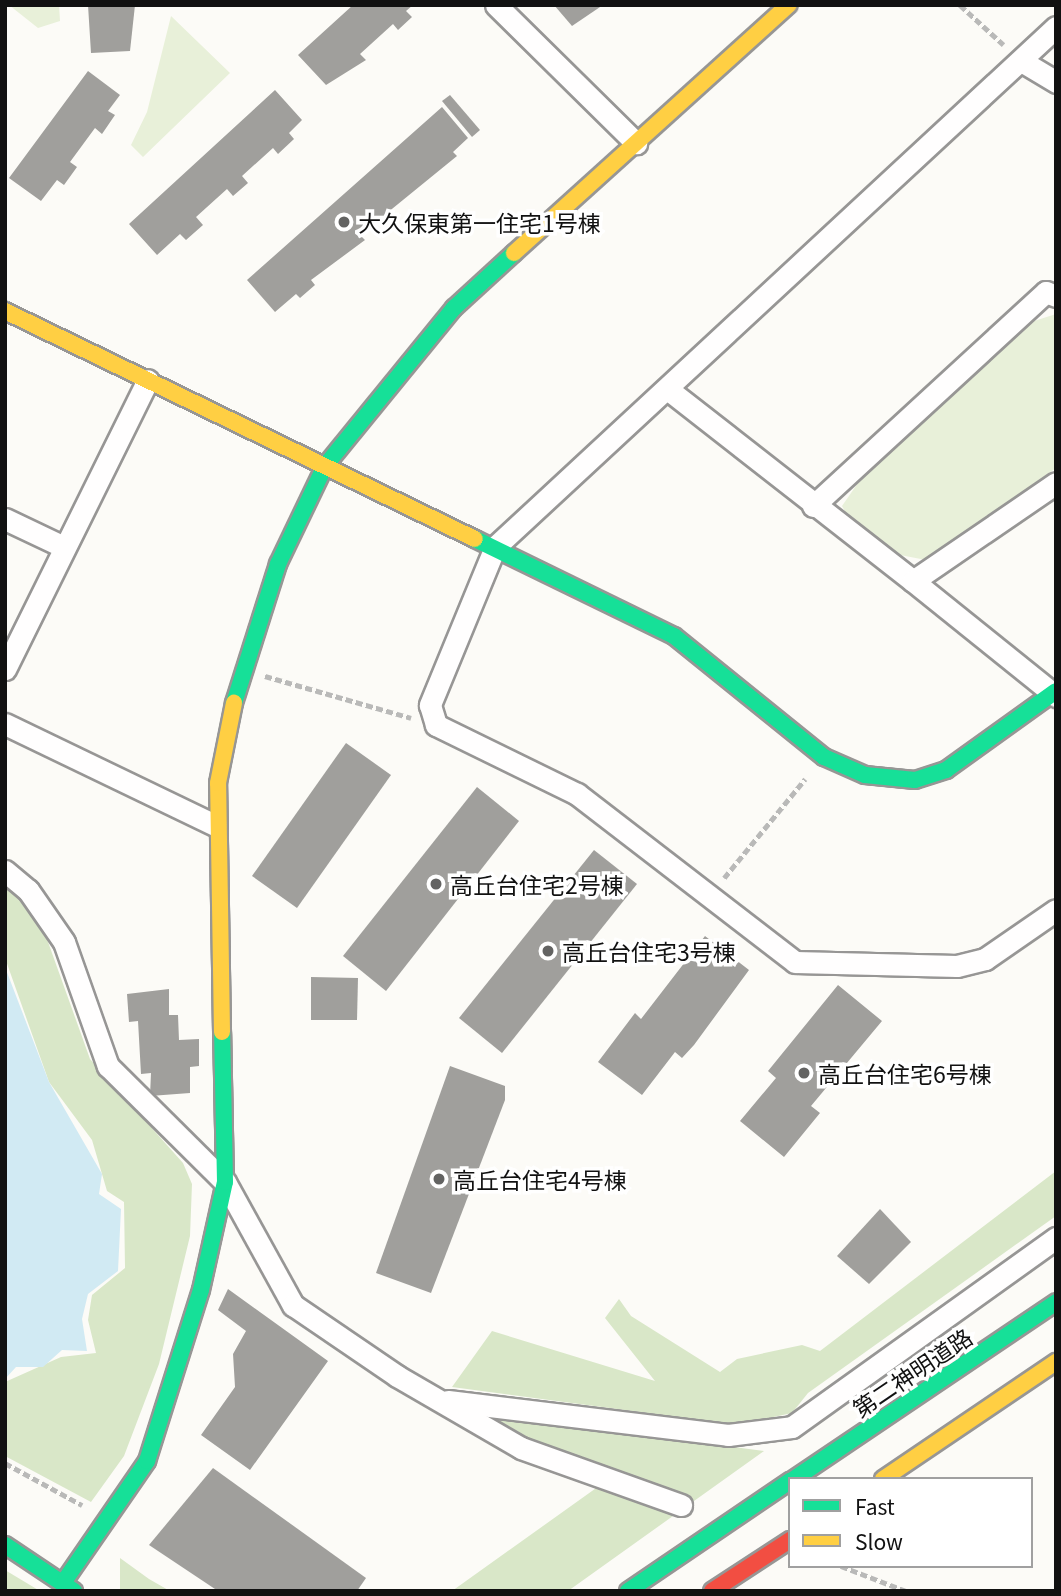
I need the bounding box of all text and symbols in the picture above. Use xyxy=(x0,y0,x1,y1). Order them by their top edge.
place label: 大久保東第一住宅1号棟 xyxy=(358,208,601,236)
marker: 大久保東第一住宅1号棟 xyxy=(336,214,352,230)
place label: 高丘台住宅2号棟 xyxy=(450,870,624,898)
marker: 高丘台住宅2号棟 xyxy=(428,876,444,892)
place label: 高丘台住宅3号棟 xyxy=(562,937,736,965)
marker: 高丘台住宅3号棟 xyxy=(540,943,556,959)
place label: 高丘台住宅6号棟 xyxy=(818,1059,992,1087)
marker: 高丘台住宅6号棟 xyxy=(796,1065,812,1081)
place label: 高丘台住宅4号棟 xyxy=(453,1165,627,1193)
marker: 高丘台住宅4号棟 xyxy=(431,1171,447,1187)
street label: 第二神明道路 xyxy=(847,1322,977,1422)
legend xyxy=(788,1477,1033,1568)
text: Fast xyxy=(855,1491,895,1521)
text: Slow xyxy=(855,1526,903,1556)

